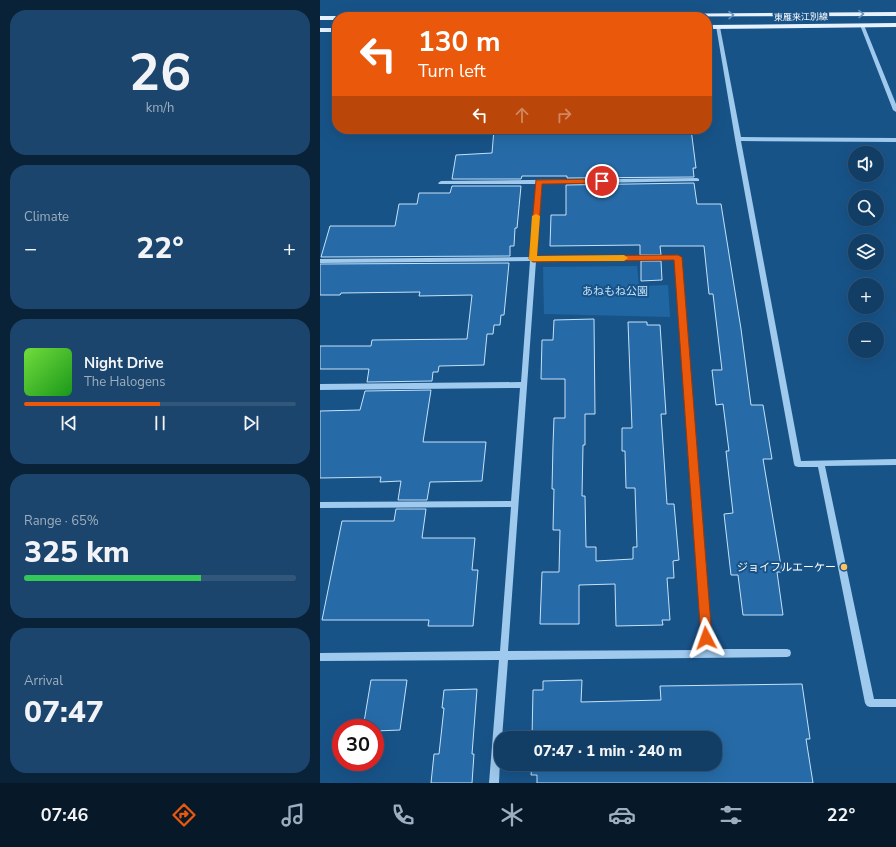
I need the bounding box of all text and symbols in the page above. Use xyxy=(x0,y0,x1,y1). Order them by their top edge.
one-way arrow xyxy=(858,10,864,18)
one-way arrow xyxy=(728,11,734,19)
street label: 東雁来江別線 xyxy=(774,11,829,23)
text: 130 m xyxy=(418,23,501,61)
icon: left xyxy=(352,28,404,80)
text: 26 xyxy=(129,37,191,108)
text: Turn left xyxy=(418,59,486,83)
text: km/h xyxy=(146,99,174,117)
icon: left xyxy=(469,104,491,126)
icon: ahead xyxy=(511,104,533,126)
icon: right xyxy=(553,104,575,126)
map controls xyxy=(848,146,884,358)
button: sound xyxy=(848,146,884,182)
pin xyxy=(585,164,619,198)
icon: arrive xyxy=(591,170,613,192)
button: search xyxy=(848,190,884,226)
text: Climate xyxy=(24,208,69,226)
text: 22° xyxy=(136,228,184,269)
text: − xyxy=(24,234,37,264)
text: + xyxy=(283,234,296,264)
button: layers xyxy=(848,234,884,270)
button: + xyxy=(848,278,884,314)
park label: あねもね公園 xyxy=(582,284,648,299)
button: − xyxy=(848,322,884,358)
text: Night Drive xyxy=(84,353,164,373)
text: The Halogens xyxy=(84,373,165,391)
icon: previous xyxy=(58,412,80,434)
icon: pause xyxy=(149,412,171,434)
icon: next xyxy=(240,412,262,434)
text: Range · 65% xyxy=(24,512,99,530)
text: 325 km xyxy=(24,532,130,573)
place label: ジョイフルエーケー xyxy=(737,560,836,575)
marker: ジョイフルエーケー xyxy=(839,562,849,572)
position arrow xyxy=(685,617,727,659)
text: Arrival xyxy=(24,672,63,690)
text: 07:47 xyxy=(24,692,104,733)
speed limit sign: 30 xyxy=(332,719,384,771)
text: 07:47 · 1 min · 240 m xyxy=(534,741,682,761)
icon: directions xyxy=(170,801,198,829)
icon: music xyxy=(279,801,307,829)
icon: phone xyxy=(389,801,417,829)
icon: climate xyxy=(498,801,526,829)
icon: car xyxy=(608,801,636,829)
icon: filters xyxy=(717,801,745,829)
text: 07:46 xyxy=(41,803,88,827)
text: 22° xyxy=(827,803,855,827)

